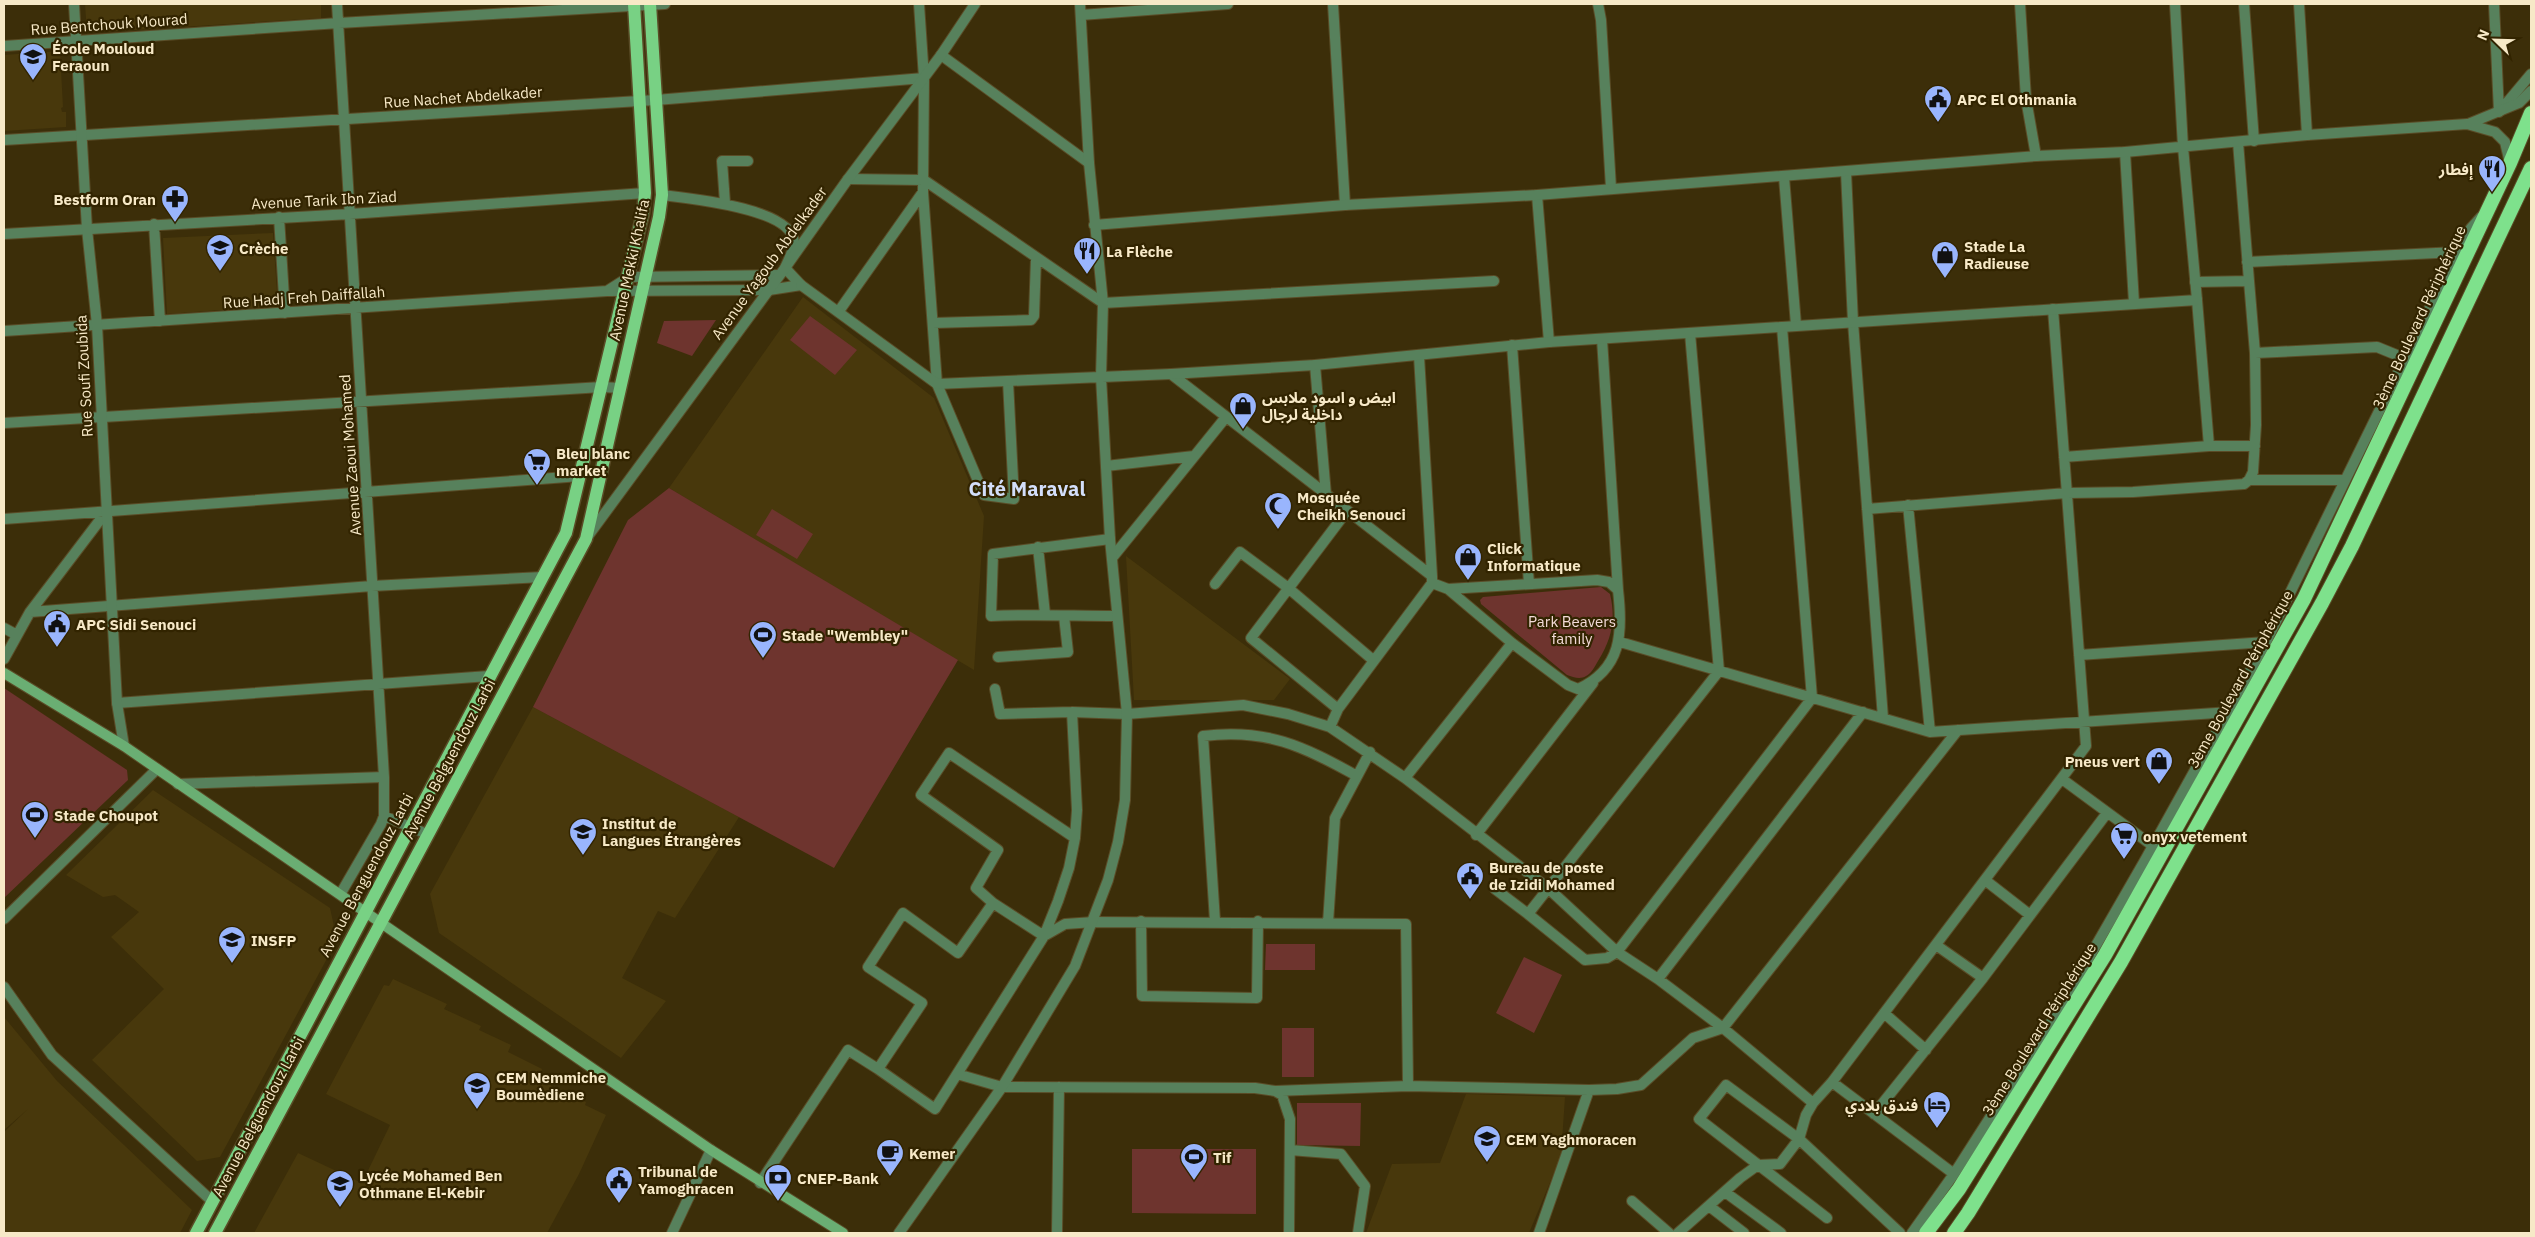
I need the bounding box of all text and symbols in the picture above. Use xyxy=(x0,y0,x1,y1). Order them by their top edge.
street label: Rue Bentchouk Mourad xyxy=(30,9,188,39)
north arrow xyxy=(2470,15,2520,65)
text: N xyxy=(2473,27,2493,43)
place label: École Mouloud Feraoun xyxy=(52,39,154,75)
school or university icon: École Mouloud Feraoun xyxy=(18,42,48,81)
street label: Rue Nachet Abdelkader xyxy=(383,82,544,112)
public building icon: APC El Othmania xyxy=(1923,84,1953,123)
place label: APC El Othmania xyxy=(1957,90,2077,109)
restaurant icon: إفطار xyxy=(2477,154,2507,193)
place label: إفطار xyxy=(2438,160,2473,180)
street label: Avenue Yagoub Abdelkader xyxy=(707,182,831,343)
pharmacy icon: Bestform Oran xyxy=(160,184,190,223)
street label: Avenue Tarik Ibn Ziad xyxy=(251,187,397,213)
place label: Bestform Oran xyxy=(54,190,156,209)
street label: Avenue Mekki Khalifa xyxy=(605,198,653,342)
street label: 3ème Boulevard Périphérique xyxy=(2368,222,2470,412)
school or university icon: Crèche xyxy=(205,233,235,272)
restaurant icon: La Flèche xyxy=(1072,236,1102,275)
place label: Stade La Radieuse xyxy=(1964,237,2029,273)
place label: Crèche xyxy=(239,239,288,258)
shop icon: Stade La Radieuse xyxy=(1930,240,1960,279)
place label: La Flèche xyxy=(1106,242,1173,261)
street label: Rue Hadj Freh Daiffallah xyxy=(222,282,386,312)
street label: Rue Soufi Zoubida xyxy=(71,314,97,438)
street label: Avenue Zaoui Mohamed xyxy=(335,374,365,536)
place label: ابيض و اسود ملابس داخلية لرجال xyxy=(1262,388,1396,424)
shop icon: ابيض و اسود ملابس داخلية لرجال xyxy=(1228,391,1258,430)
place label: Bleu blanc market xyxy=(556,444,631,480)
supermarket icon: Bleu blanc market xyxy=(522,447,552,486)
district label: Cité Maraval xyxy=(968,475,1086,502)
place label: Mosquée Cheikh Senouci xyxy=(1297,488,1406,524)
mosque icon: Mosquée Cheikh Senouci xyxy=(1263,491,1293,530)
place label: Click Informatique xyxy=(1487,539,1581,575)
shop icon: Click Informatique xyxy=(1453,542,1483,581)
street label: 3ème Boulevard Périphérique xyxy=(2183,587,2297,771)
public building icon: APC Sidi Senouci xyxy=(42,609,72,648)
park label: Park Beavers family xyxy=(1528,612,1616,648)
place label: APC Sidi Senouci xyxy=(76,615,196,634)
sports icon: Stade "Wembley" xyxy=(748,620,778,659)
place label: Stade "Wembley" xyxy=(782,626,908,645)
street label: Avenue Belguendouz Larbi xyxy=(399,676,499,842)
shop icon: Pneus vert xyxy=(2144,746,2174,785)
place label: Pneus vert xyxy=(2065,752,2140,771)
street label: Avenue Benguendouz Larbi xyxy=(315,790,417,960)
sports icon: Stade Choupot xyxy=(20,800,50,839)
place label: Stade Choupot xyxy=(54,806,158,825)
place label: Institut de Langues Étrangères xyxy=(602,814,741,850)
school or university icon: Institut de Langues Étrangères xyxy=(568,817,598,856)
supermarket icon: onyx vetement xyxy=(2109,821,2139,860)
place label: onyx vetement xyxy=(2143,827,2248,846)
place label: Bureau de poste de Izidi Mohamed xyxy=(1489,858,1615,894)
public building icon: Bureau de poste de Izidi Mohamed xyxy=(1455,861,1485,900)
school or university icon: INSFP xyxy=(217,925,247,964)
place label: INSFP xyxy=(251,931,296,950)
street label: 3ème Boulevard Périphérique xyxy=(1978,939,2100,1119)
street label: Avenue Belguendouz Larbi xyxy=(208,1034,308,1200)
place label: CEM Nemmiche Boumèdiene xyxy=(496,1068,606,1104)
school or university icon: CEM Nemmiche Boumèdiene xyxy=(462,1071,492,1110)
hotel icon: فندق بلادي xyxy=(1922,1090,1952,1129)
place label: فندق بلادي xyxy=(1845,1096,1918,1117)
school or university icon: CEM Yaghmoracen xyxy=(1472,1124,1502,1163)
place label: CEM Yaghmoracen xyxy=(1506,1130,1637,1149)
cafe icon: Kemer xyxy=(875,1138,905,1177)
sports icon: Tif xyxy=(1179,1142,1209,1181)
place label: Kemer xyxy=(909,1144,955,1163)
place label: Tif xyxy=(1213,1148,1232,1167)
place label: Tribunal de Yamoghracen xyxy=(638,1162,734,1198)
bank icon: CNEP-Bank xyxy=(763,1163,793,1202)
public building icon: Tribunal de Yamoghracen xyxy=(604,1165,634,1204)
place label: Lycée Mohamed Ben Othmane El-Kebir xyxy=(359,1166,503,1202)
school or university icon: Lycée Mohamed Ben Othmane El-Kebir xyxy=(325,1169,355,1208)
place label: CNEP-Bank xyxy=(797,1169,879,1188)

